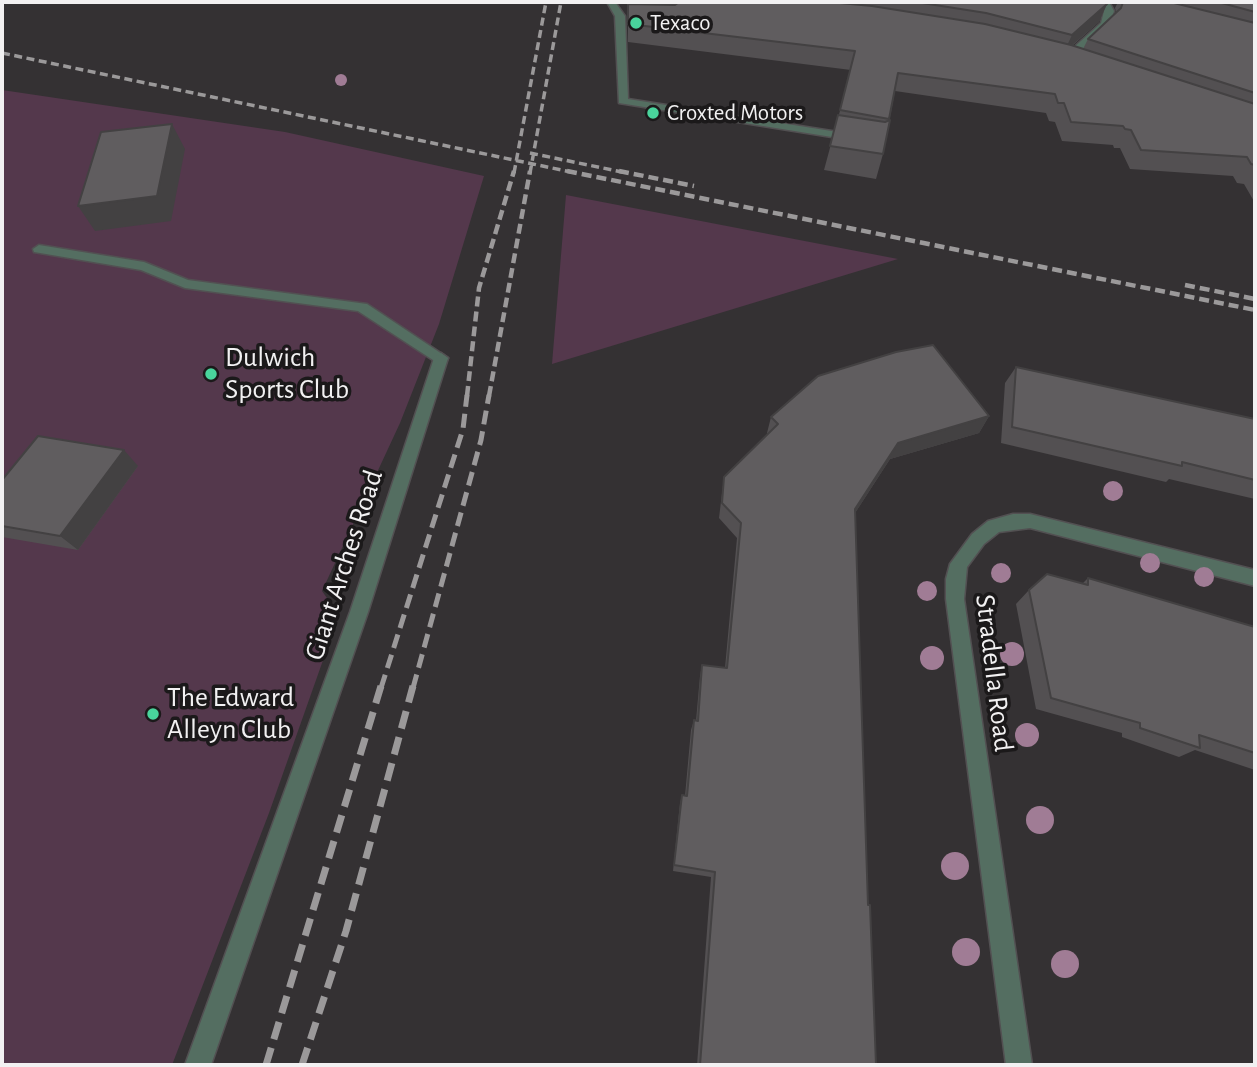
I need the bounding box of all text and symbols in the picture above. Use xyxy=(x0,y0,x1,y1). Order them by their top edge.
place label: Texaco xyxy=(650,9,711,37)
marker: Texaco xyxy=(628,15,644,31)
place label: Croxted Motors xyxy=(667,99,803,127)
marker: Croxted Motors xyxy=(645,105,661,121)
place label: Dulwich Sports Club xyxy=(225,341,349,407)
marker: Dulwich Sports Club xyxy=(203,366,219,382)
street label: Giant Arches Road xyxy=(297,466,391,664)
street label: Stradella Road xyxy=(968,592,1020,754)
place label: The Edward Alleyn Club xyxy=(167,681,294,747)
marker: The Edward Alleyn Club xyxy=(145,706,161,722)

